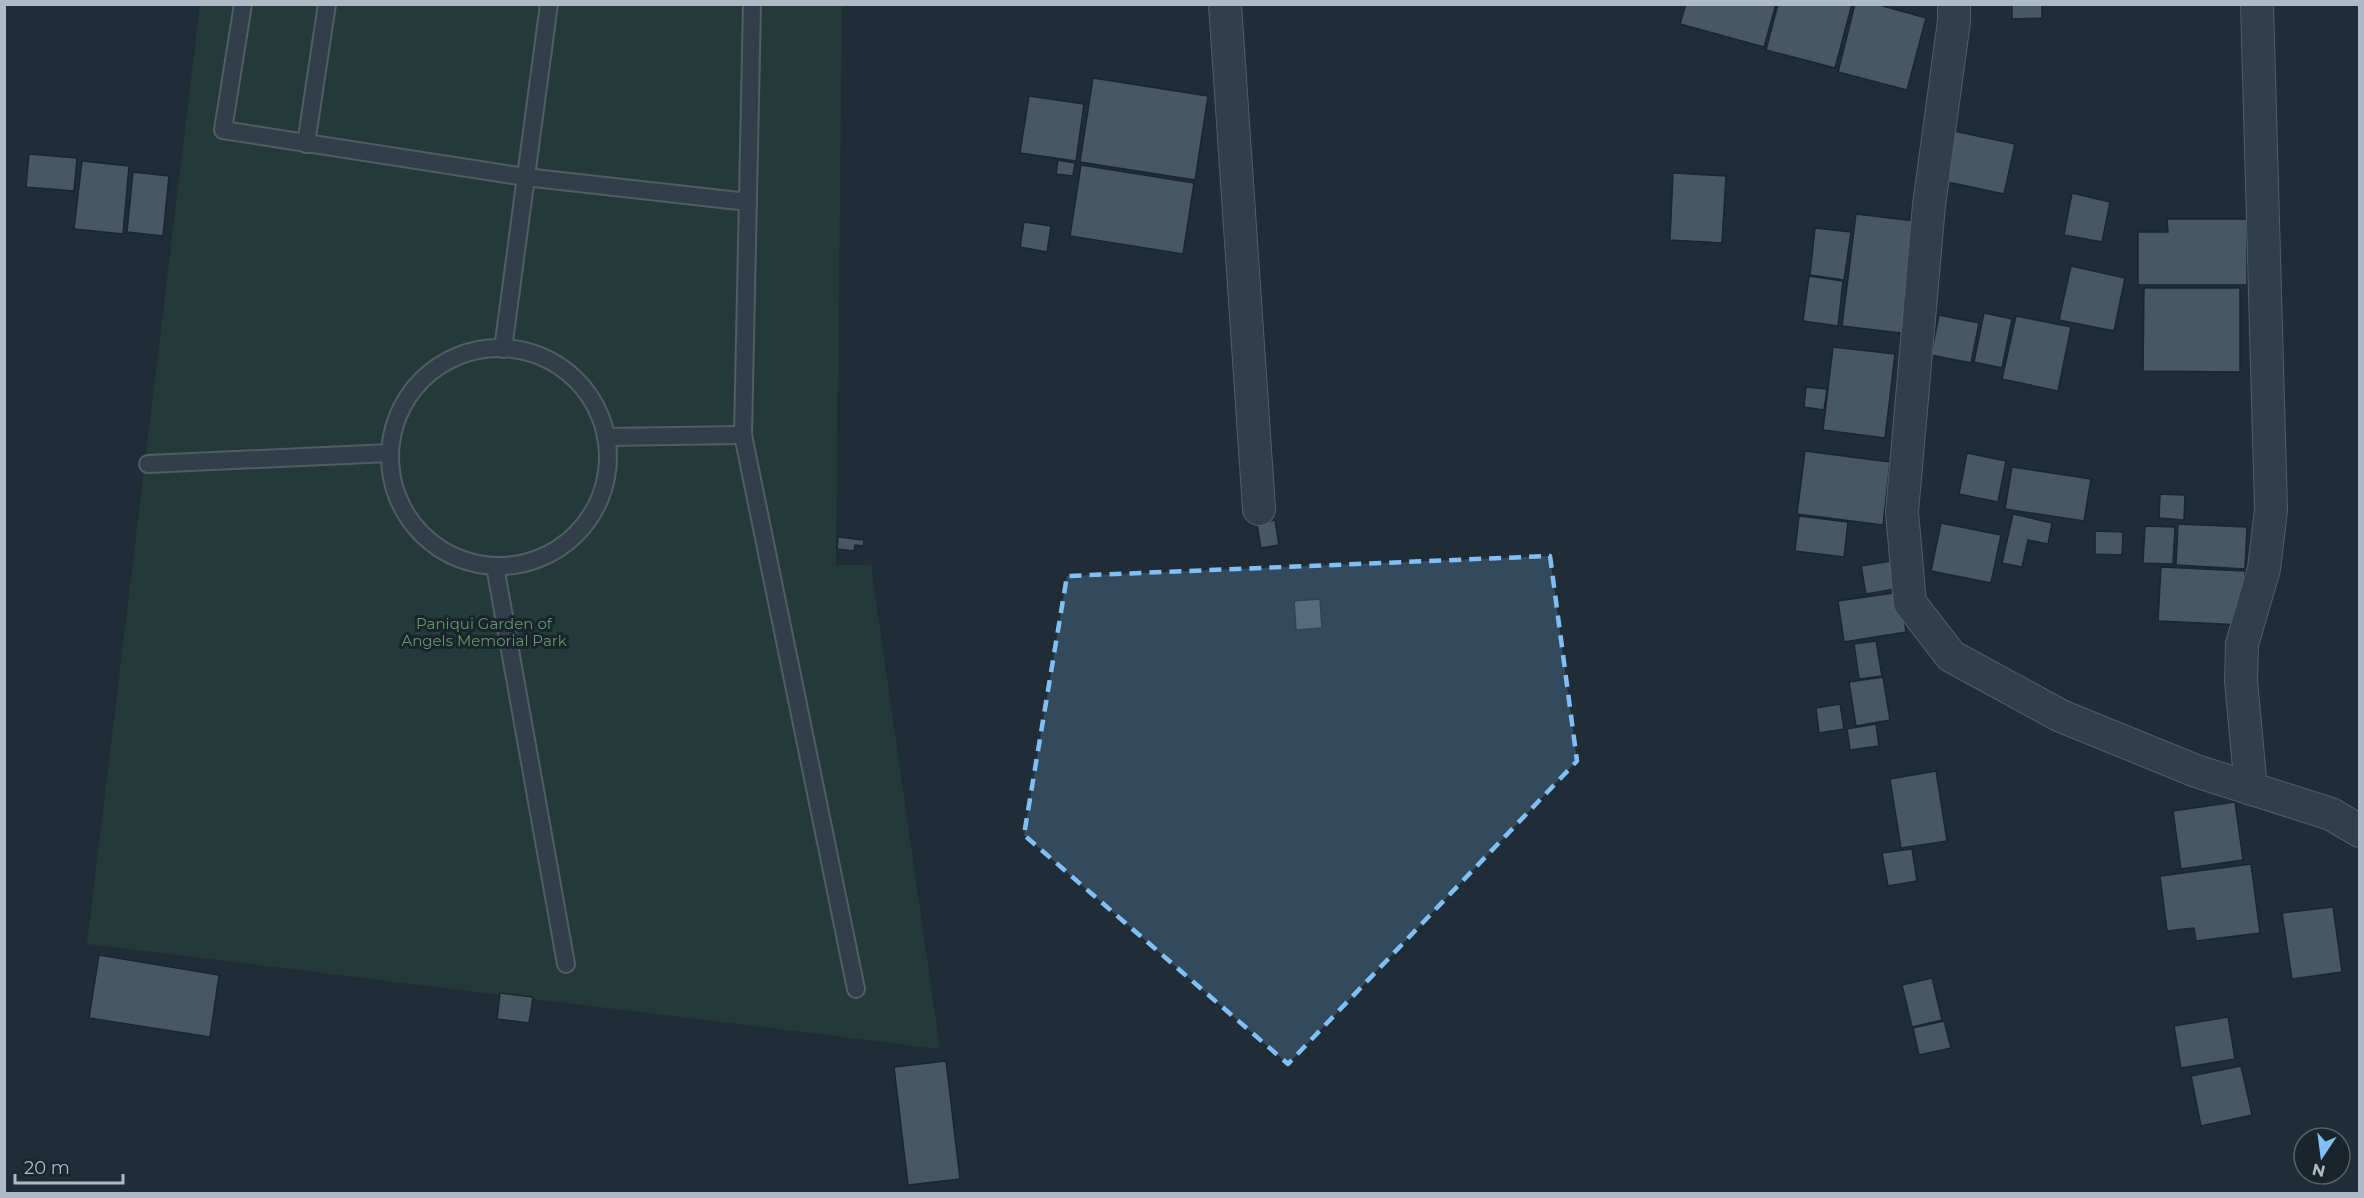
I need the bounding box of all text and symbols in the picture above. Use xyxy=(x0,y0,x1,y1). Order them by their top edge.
park label: Paniqui Garden of Angels Memorial Park xyxy=(401,614,567,650)
north arrow xyxy=(2292,1126,2352,1186)
scale bar xyxy=(15,1147,123,1185)
text: 20 m xyxy=(24,1157,70,1179)
text: N xyxy=(2310,1159,2327,1181)

